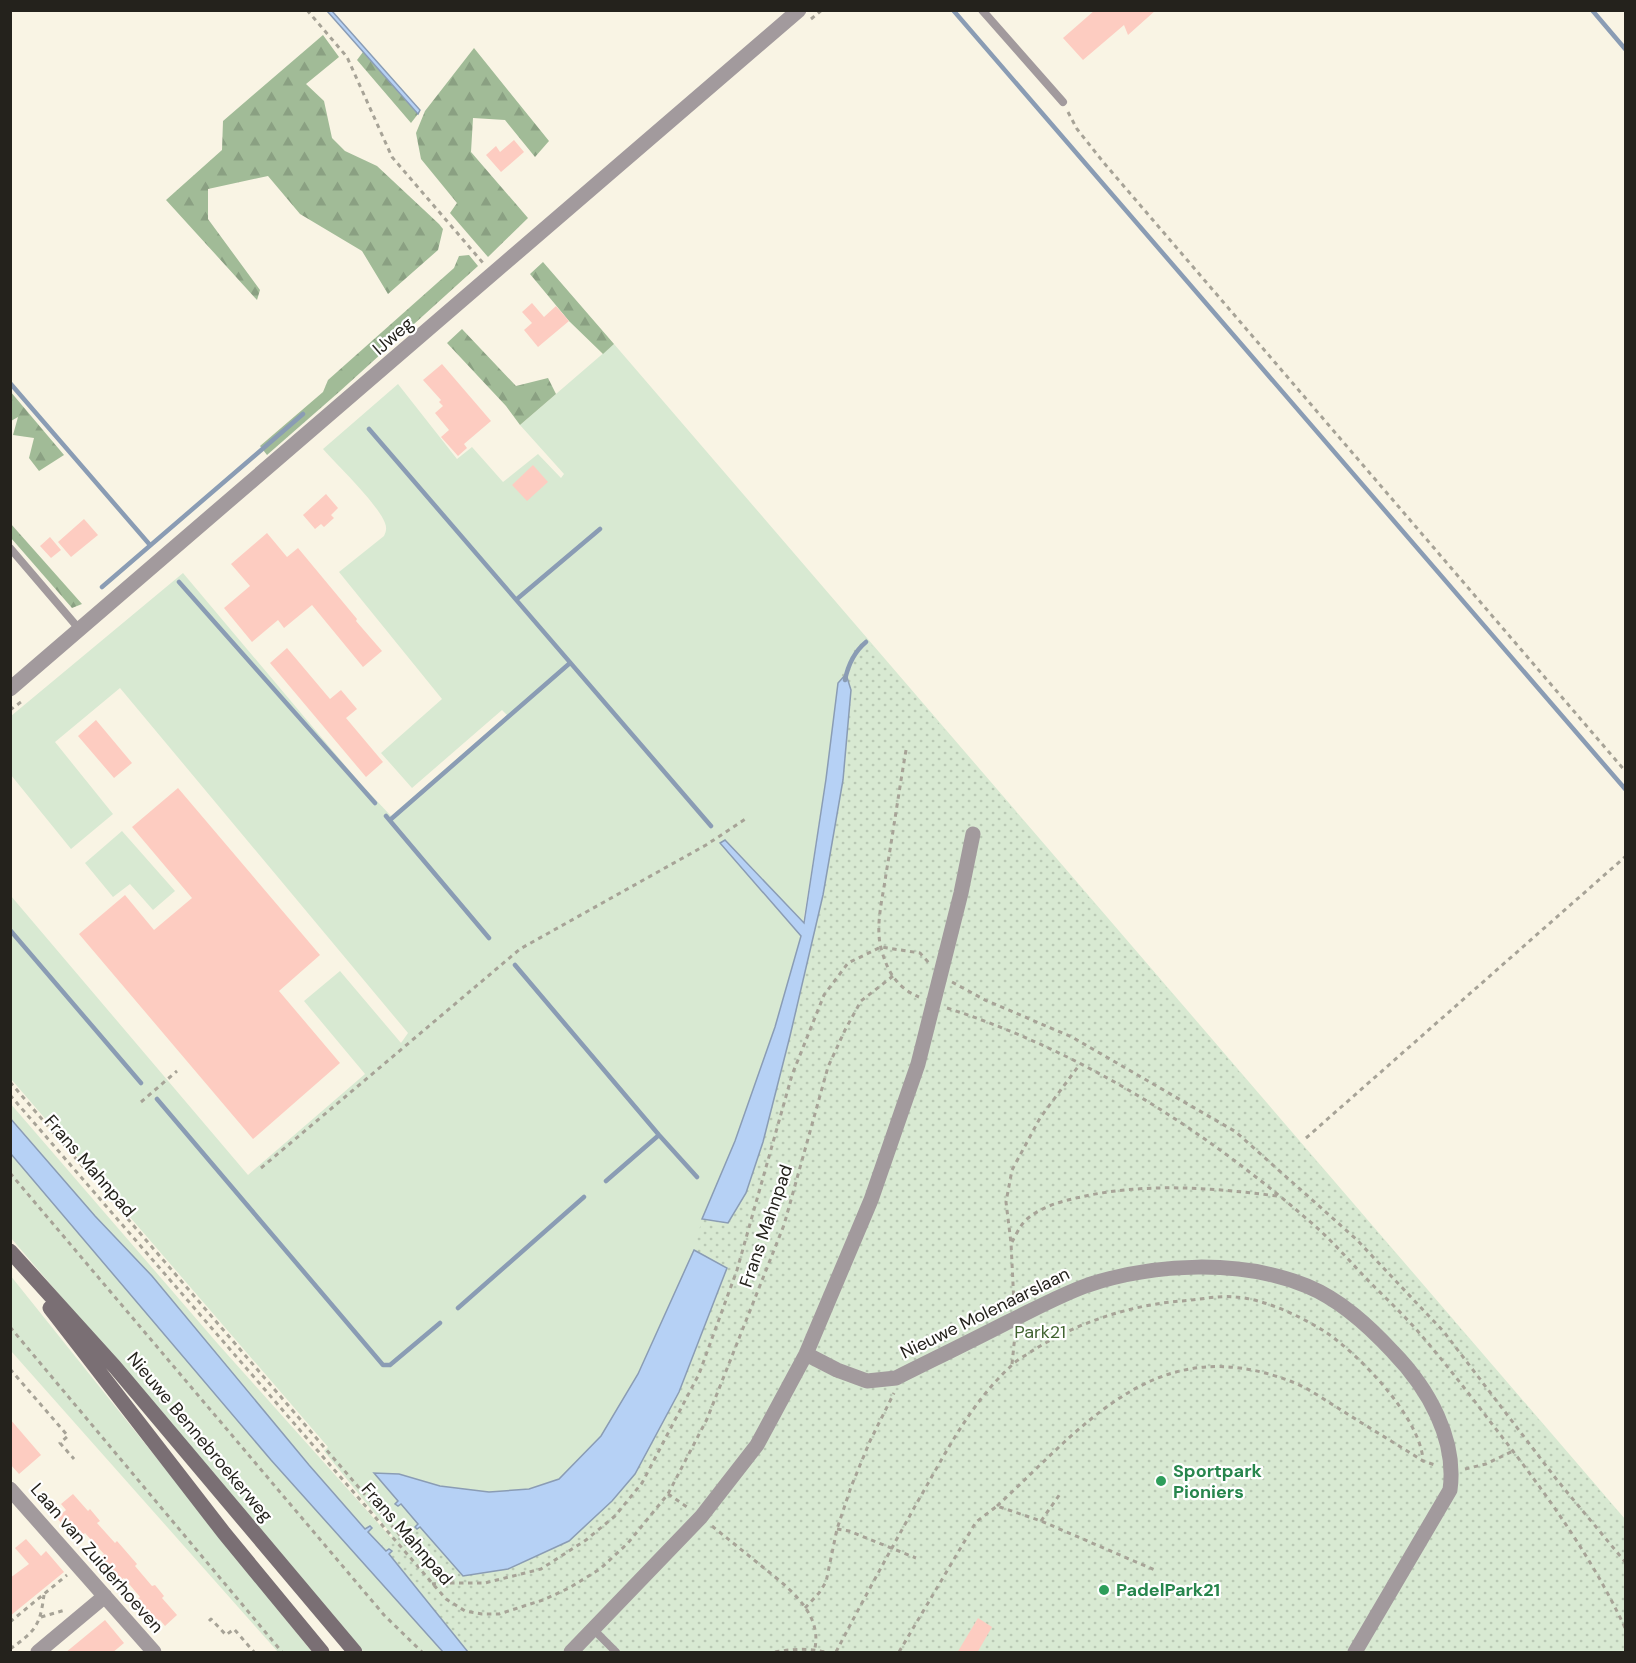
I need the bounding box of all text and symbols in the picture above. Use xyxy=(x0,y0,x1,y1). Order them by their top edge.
street label: IJweg xyxy=(367,312,419,360)
street label: Frans Mahnpad xyxy=(39,1110,141,1222)
street label: Frans Mahnpad xyxy=(734,1161,798,1291)
street label: Nieuwe Molenaarslaan xyxy=(896,1262,1074,1364)
park label: Park21 xyxy=(1014,1320,1066,1344)
street label: Nieuwe Bennebroekerweg xyxy=(122,1347,278,1527)
place label: Sportpark Pioniers xyxy=(1173,1459,1262,1504)
marker: Sportpark Pioniers xyxy=(1154,1474,1168,1488)
street label: Laan van Zuiderhoeven xyxy=(25,1478,169,1638)
street label: Frans Mahnpad xyxy=(356,1478,458,1590)
place label: PadelPark21 xyxy=(1116,1578,1220,1602)
marker: PadelPark21 xyxy=(1097,1583,1111,1597)

